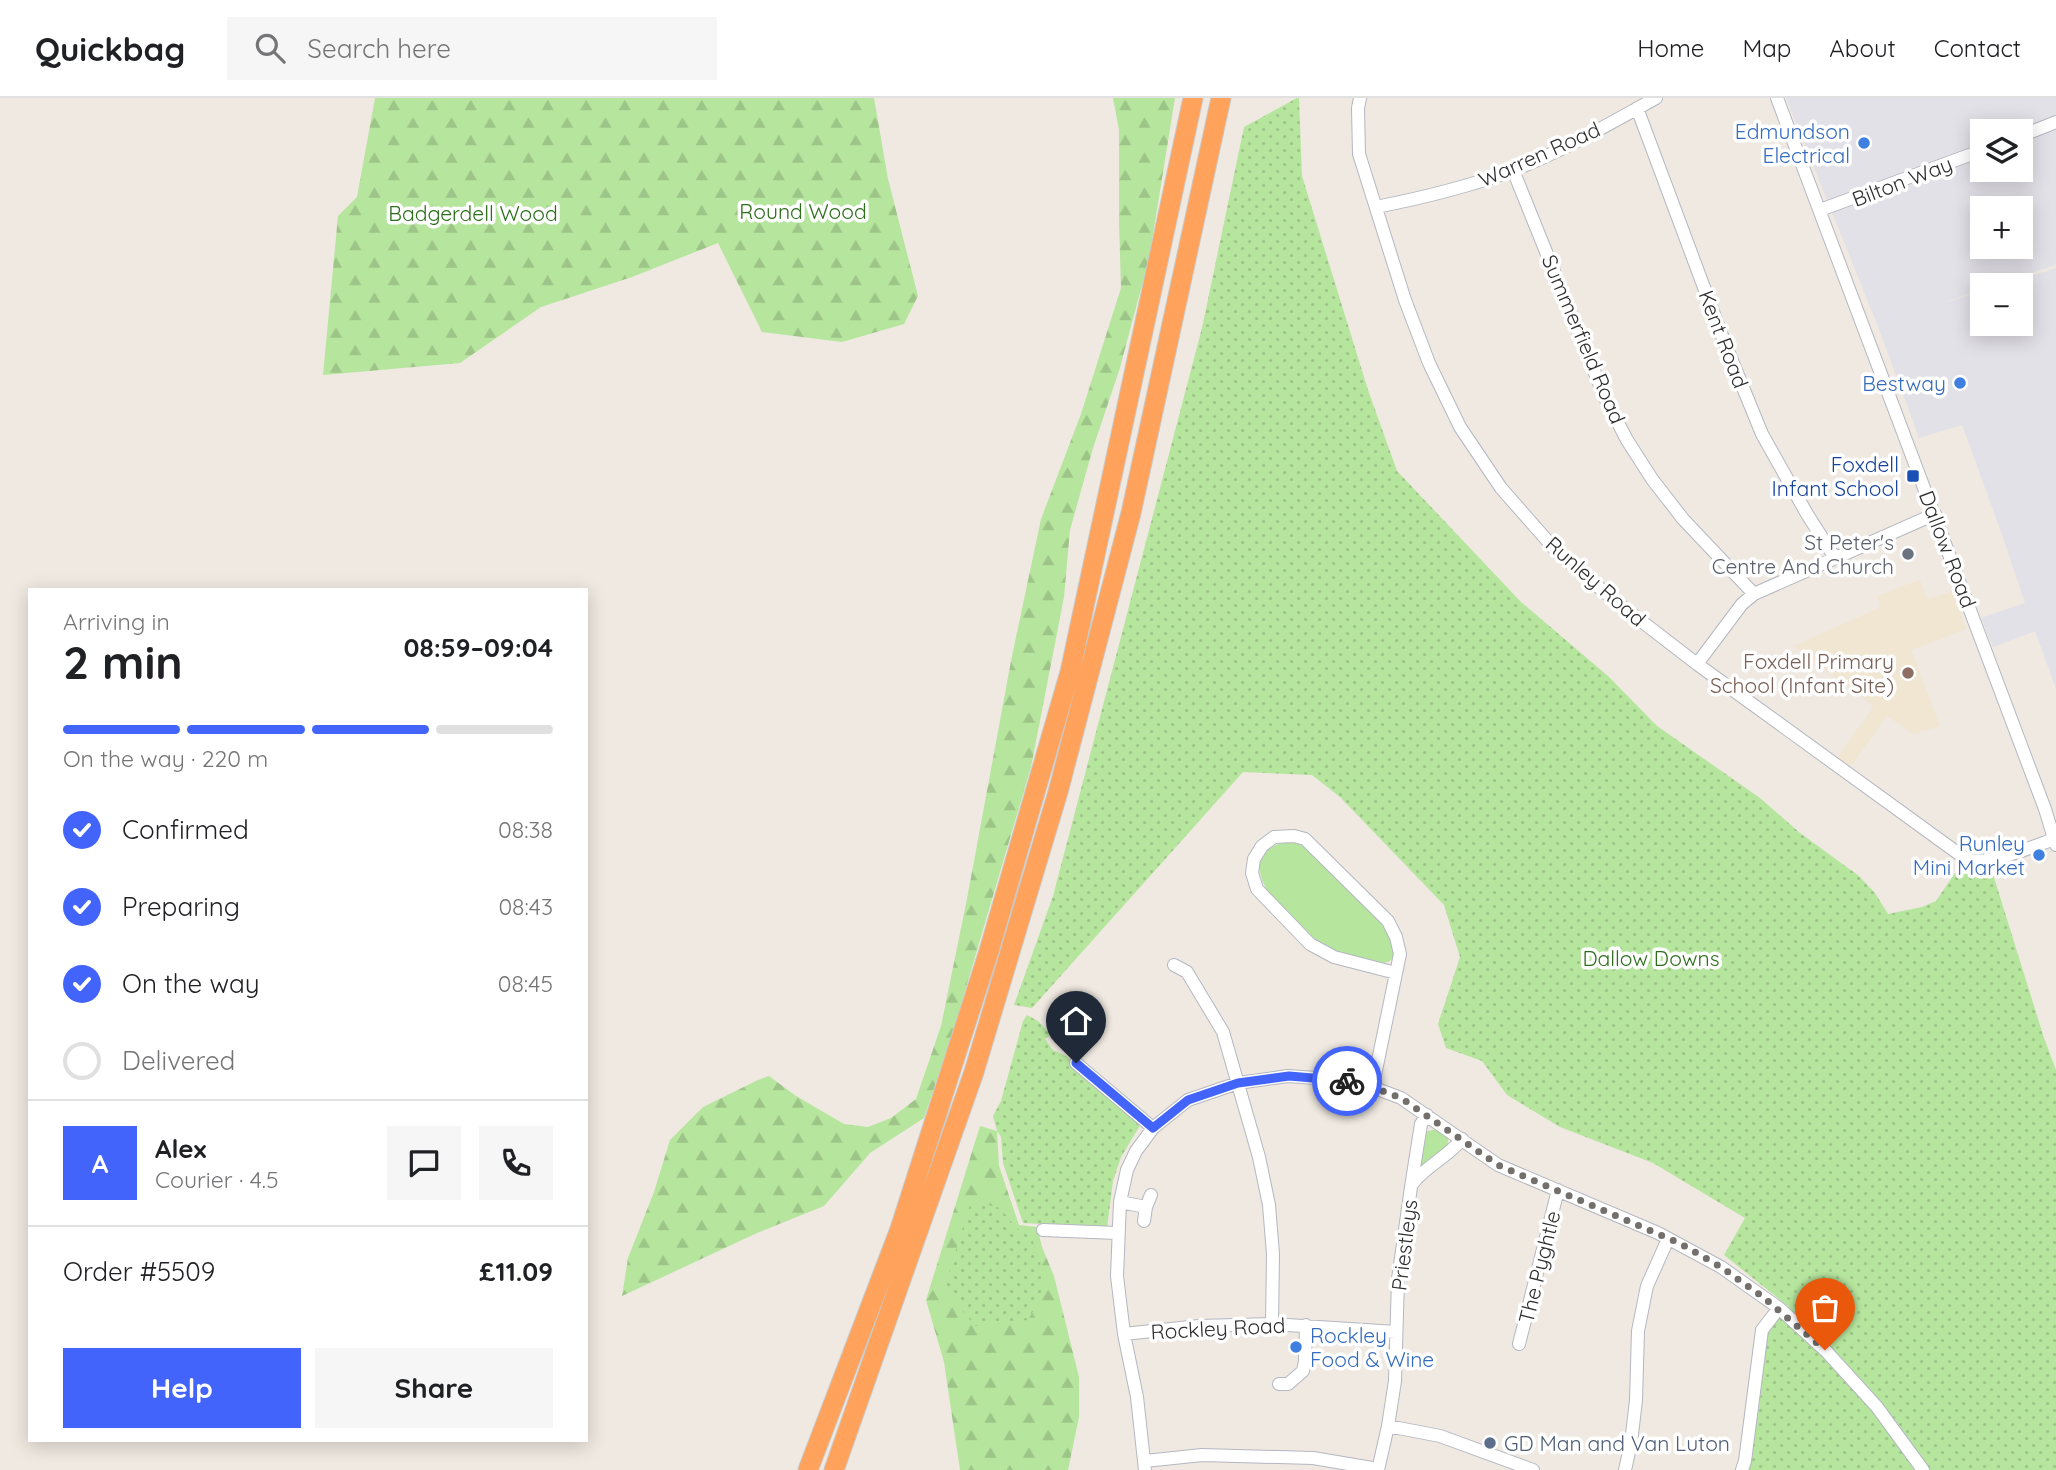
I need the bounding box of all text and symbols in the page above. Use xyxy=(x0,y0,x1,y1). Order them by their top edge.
search box xyxy=(227,17,717,80)
text: Quickbag xyxy=(35,28,185,69)
icon: search xyxy=(251,29,289,67)
text: Search here xyxy=(307,32,451,65)
text: Home xyxy=(1637,33,1704,63)
text: Map xyxy=(1742,33,1791,63)
text: About xyxy=(1829,33,1896,63)
text: Contact xyxy=(1934,33,2021,63)
street label: Warren Road xyxy=(1474,116,1604,192)
place label: Edmundson Electrical xyxy=(1735,118,1850,168)
map controls xyxy=(1970,119,2033,336)
button: layers xyxy=(1970,119,2033,182)
marker: Edmundson Electrical xyxy=(1856,135,1872,151)
street label: Bilton Way xyxy=(1848,150,1956,212)
button: + xyxy=(1970,196,2033,259)
park label: Round Wood xyxy=(739,198,867,224)
park label: Badgerdell Wood xyxy=(388,200,558,226)
street label: Summerfield Road xyxy=(1537,251,1631,427)
button: − xyxy=(1970,273,2033,336)
street label: Kent Road xyxy=(1693,286,1755,392)
place label: Bestway xyxy=(1862,370,1946,396)
marker: Bestway xyxy=(1952,375,1968,391)
place label: Foxdell Infant School xyxy=(1772,451,1899,501)
marker: Foxdell Infant School xyxy=(1905,468,1921,484)
street label: Dallow Road xyxy=(1914,487,1982,611)
place label: St Peter's Centre And Church xyxy=(1712,529,1894,579)
street label: Runley Road xyxy=(1541,530,1651,632)
marker: St Peter's Centre And Church xyxy=(1900,546,1916,562)
text: Arriving in xyxy=(63,607,170,636)
text: 08:59–09:04 xyxy=(403,631,553,664)
text: 2 min xyxy=(63,633,183,691)
place label: Foxdell Primary School (Infant Site) xyxy=(1710,648,1894,698)
marker: Foxdell Primary School (Infant Site) xyxy=(1900,665,1916,681)
text: On the way · 220 m xyxy=(63,744,268,773)
icon: check xyxy=(63,811,101,849)
text: Confirmed xyxy=(122,813,249,846)
text: 08:38 xyxy=(498,815,553,844)
place label: Runley Mini Market xyxy=(1913,830,2025,880)
marker: Runley Mini Market xyxy=(2031,847,2047,863)
icon: check xyxy=(63,888,101,926)
text: Preparing xyxy=(122,890,240,923)
text: 08:43 xyxy=(498,892,553,921)
park label: Dallow Downs xyxy=(1582,945,1720,971)
icon: check xyxy=(63,965,101,1003)
text: On the way xyxy=(122,967,260,1000)
text: 08:45 xyxy=(498,969,553,998)
pin xyxy=(1046,991,1106,1063)
icon: home xyxy=(1057,1002,1095,1040)
text: Delivered xyxy=(122,1044,235,1077)
courier xyxy=(1312,1046,1382,1116)
icon: bike xyxy=(1328,1062,1366,1100)
button: chat xyxy=(387,1126,461,1200)
button: phone xyxy=(479,1126,553,1200)
text: Alex xyxy=(155,1132,206,1165)
text: A xyxy=(92,1147,108,1180)
text: Courier · 4.5 xyxy=(155,1165,279,1194)
street label: Priestleys xyxy=(1385,1198,1423,1292)
street label: The Pyghtle xyxy=(1512,1208,1566,1326)
text: Order #5509 xyxy=(63,1255,215,1288)
text: £11.09 xyxy=(479,1255,553,1288)
pin xyxy=(1795,1278,1855,1350)
icon: bag xyxy=(1806,1289,1844,1327)
street label: Rockley Road xyxy=(1150,1311,1286,1345)
place label: Rockley Food & Wine xyxy=(1310,1322,1434,1372)
marker: Rockley Food & Wine xyxy=(1288,1339,1304,1355)
button: Help xyxy=(63,1348,301,1428)
button: Share xyxy=(315,1348,553,1428)
place label: GD Man and Van Luton xyxy=(1504,1430,1730,1456)
marker: GD Man and Van Luton xyxy=(1482,1435,1498,1451)

